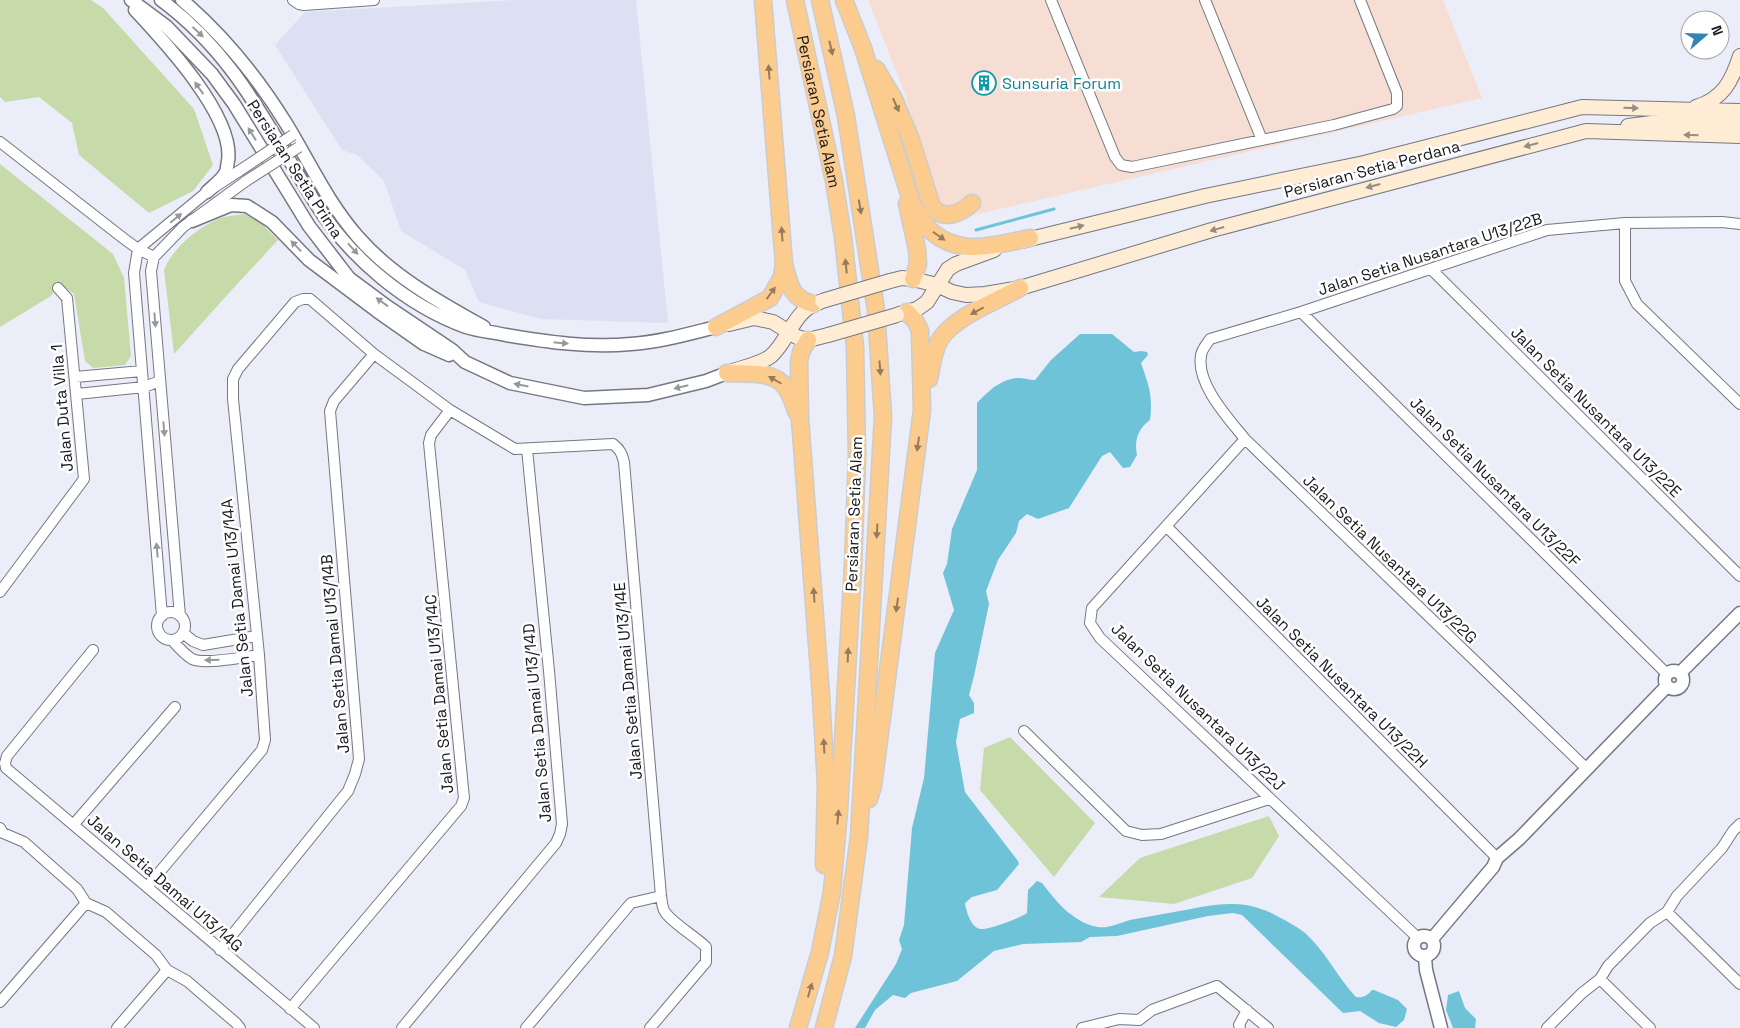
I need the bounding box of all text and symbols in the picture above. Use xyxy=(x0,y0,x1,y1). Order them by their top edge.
north arrow xyxy=(1680,10,1730,60)
text: N xyxy=(1707,23,1727,38)
one-way arrow xyxy=(191,26,203,38)
street label: Persiaran Setia Alam xyxy=(792,33,846,190)
one-way arrow xyxy=(827,40,835,55)
one-way arrow xyxy=(765,64,773,80)
building icon: Sunsuria Forum xyxy=(971,70,997,96)
place label: Sunsuria Forum xyxy=(1002,73,1121,94)
one-way arrow xyxy=(194,81,204,95)
street label: Persiaran Setia Prima xyxy=(242,96,348,242)
one-way arrow xyxy=(892,98,900,112)
one-way arrow xyxy=(1623,104,1639,112)
one-way arrow xyxy=(248,127,257,140)
one-way arrow xyxy=(1683,130,1699,138)
street label: Persiaran Setia Perdana xyxy=(1281,135,1463,203)
one-way arrow xyxy=(1523,141,1538,149)
one-way arrow xyxy=(1366,182,1381,190)
one-way arrow xyxy=(857,200,865,216)
street label: Jalan Setia Nusantara U13/22B xyxy=(1315,208,1545,300)
one-way arrow xyxy=(169,213,182,224)
one-way arrow xyxy=(1069,223,1084,231)
one-way arrow xyxy=(1209,225,1224,233)
one-way arrow xyxy=(777,226,785,242)
one-way arrow xyxy=(932,231,946,241)
one-way arrow xyxy=(290,241,302,253)
one-way arrow xyxy=(347,243,358,256)
one-way arrow xyxy=(842,257,850,273)
one-way arrow xyxy=(766,286,776,300)
one-way arrow xyxy=(376,297,389,308)
one-way arrow xyxy=(970,307,984,315)
one-way arrow xyxy=(151,312,159,328)
street label: Jalan Setia Nusantara U13/22E xyxy=(1506,322,1686,502)
one-way arrow xyxy=(553,339,569,347)
street label: Jalan Duta Villa 1 xyxy=(46,343,78,473)
one-way arrow xyxy=(876,361,884,377)
one-way arrow xyxy=(768,375,781,384)
one-way arrow xyxy=(513,381,528,389)
one-way arrow xyxy=(673,383,688,391)
street label: Jalan Setia Nusantara U13/22F xyxy=(1405,392,1585,572)
one-way arrow xyxy=(160,421,168,437)
street label: Persiaran Setia Alam xyxy=(841,436,867,592)
one-way arrow xyxy=(914,436,922,452)
street label: Jalan Setia Nusantara U13/22G xyxy=(1298,470,1482,648)
street label: Jalan Setia Damai U13/14A xyxy=(216,498,258,698)
one-way arrow xyxy=(872,523,880,539)
one-way arrow xyxy=(153,542,161,558)
street label: Jalan Setia Damai U13/14B xyxy=(316,554,354,754)
street label: Jalan Setia Damai U13/14E xyxy=(609,581,647,781)
one-way arrow xyxy=(809,587,817,603)
street label: Jalan Setia Nusantara U13/22H xyxy=(1252,592,1432,772)
street label: Jalan Setia Damai U13/14C xyxy=(420,594,458,794)
one-way arrow xyxy=(893,597,901,613)
street label: Jalan Setia Nusantara U13/22J xyxy=(1107,618,1289,796)
street label: Jalan Setia Damai U13/14D xyxy=(518,623,556,823)
one-way arrow xyxy=(844,647,852,663)
one-way arrow xyxy=(203,657,219,665)
one-way arrow xyxy=(819,738,827,754)
one-way arrow xyxy=(834,809,842,825)
street label: Jalan Setia Damai U13/14G xyxy=(83,810,247,956)
one-way arrow xyxy=(806,983,814,998)

